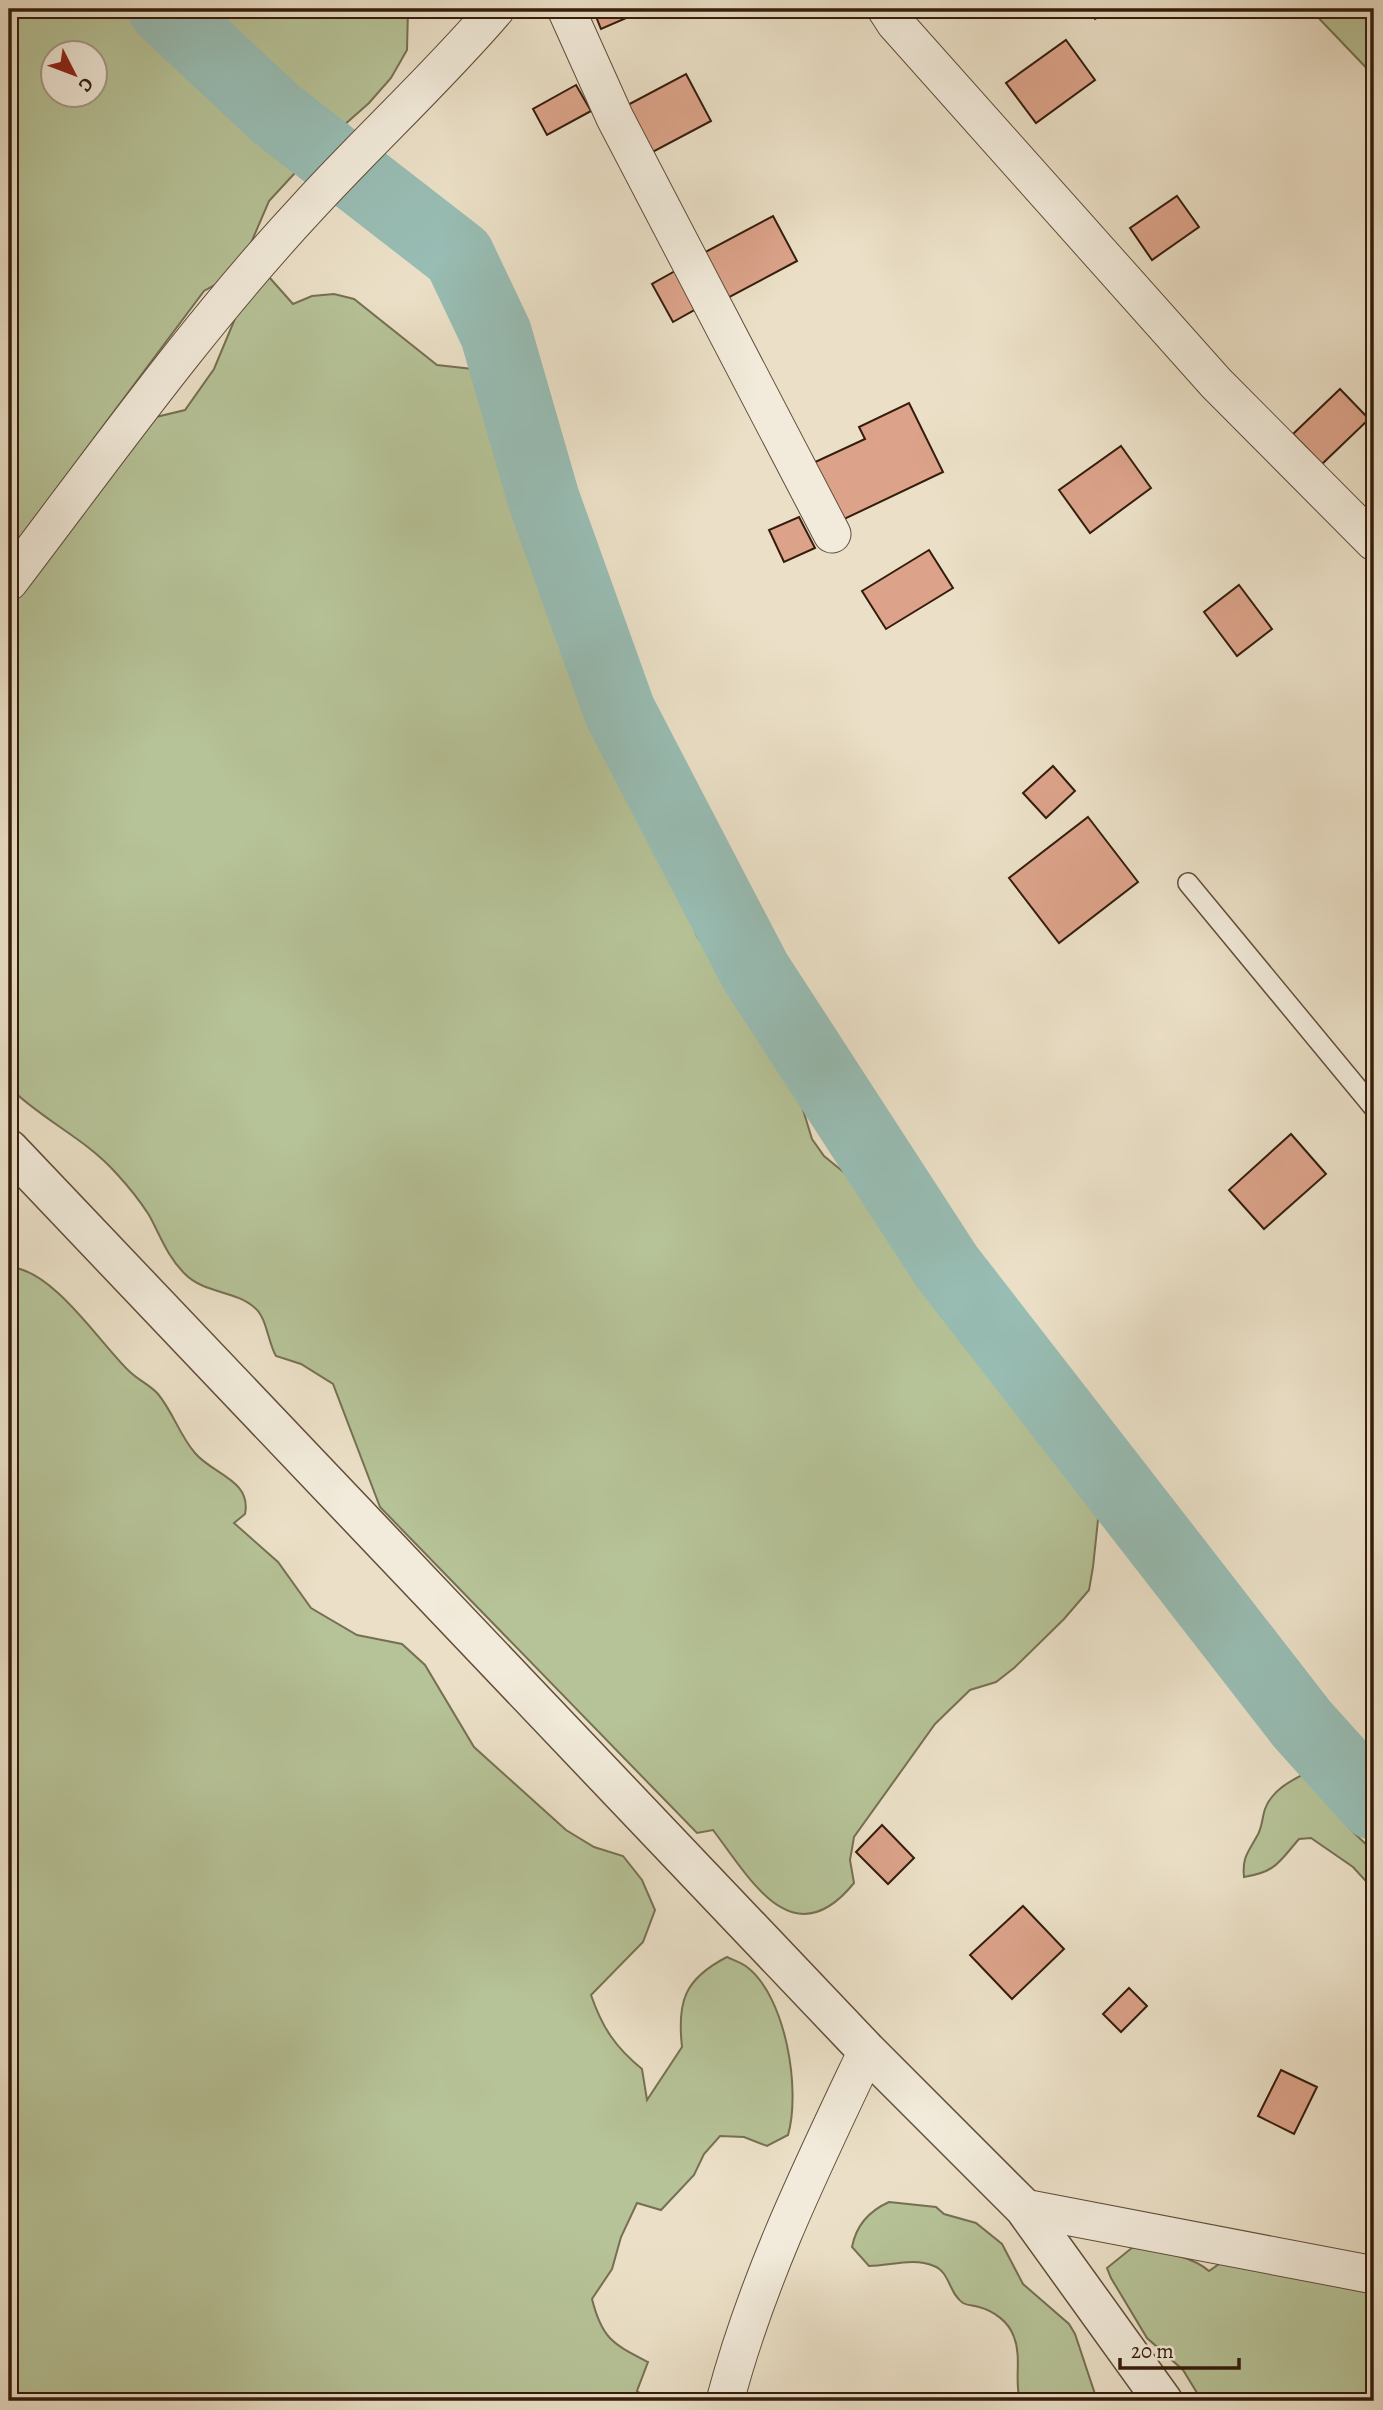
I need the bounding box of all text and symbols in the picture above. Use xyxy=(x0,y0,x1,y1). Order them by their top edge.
north arrow xyxy=(38,38,108,108)
text: С xyxy=(72,72,99,98)
scale bar xyxy=(1120,2326,1240,2370)
text: 20 m xyxy=(1131,2337,1174,2365)

